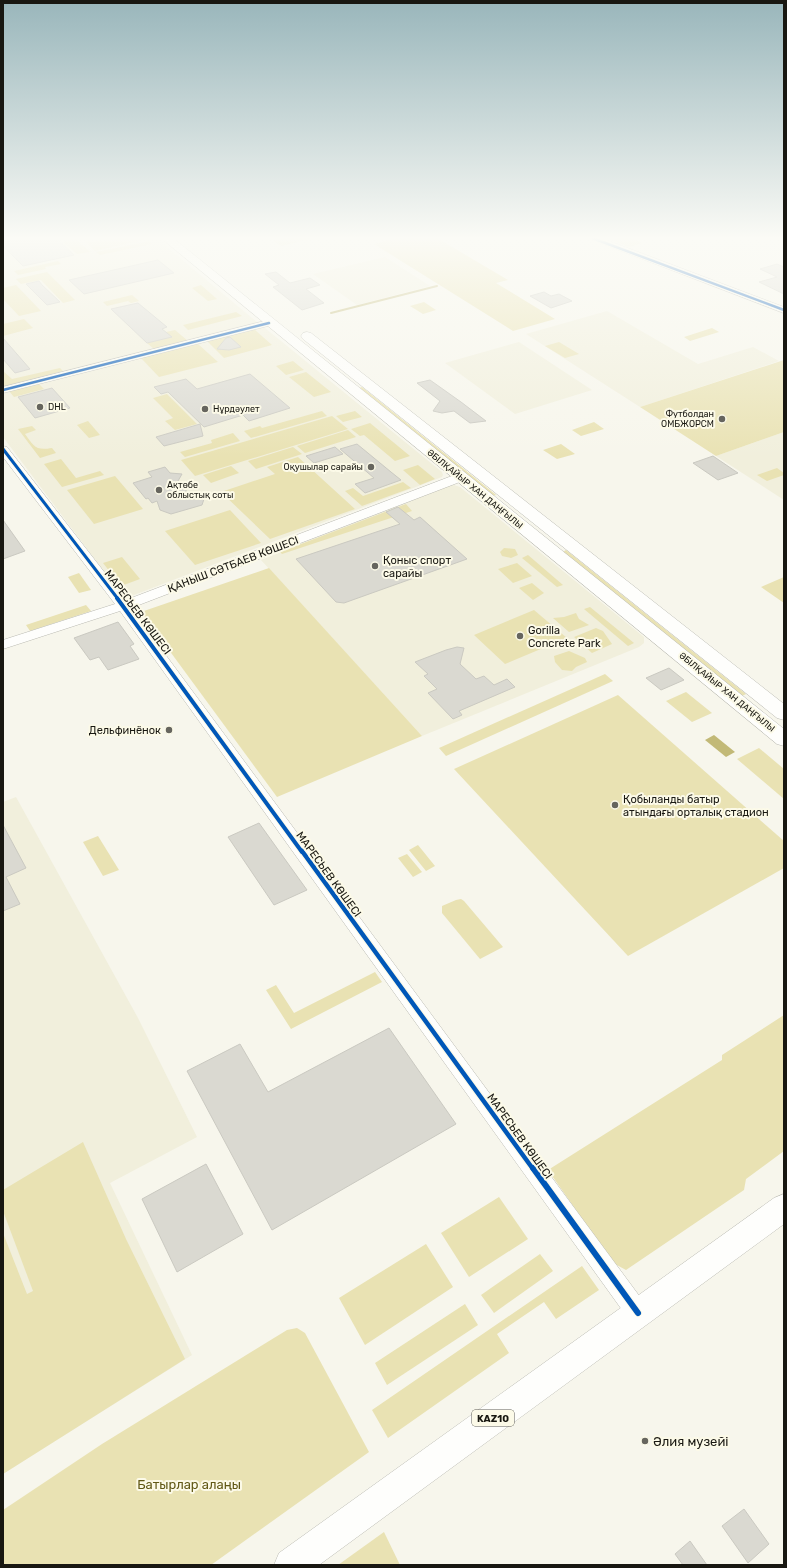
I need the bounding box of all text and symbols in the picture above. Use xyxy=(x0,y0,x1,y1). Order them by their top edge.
marker: DHL xyxy=(35,402,45,412)
place label: DHL xyxy=(48,402,66,412)
marker: Нұрдәулет xyxy=(200,404,210,414)
place label: Нұрдәулет xyxy=(213,404,260,414)
place label: Футболдан ОМБЖОРСМ xyxy=(661,409,714,429)
marker: Футболдан ОМБЖОРСМ xyxy=(717,414,727,424)
street label: ӘБІЛҚАЙЫР ХАН ДАҢҒЫЛЫ xyxy=(425,447,525,531)
place label: Оқушылар сарайы xyxy=(284,462,363,472)
marker: Оқушылар сарайы xyxy=(366,462,376,472)
place label: Ақтөбе облыстық соты xyxy=(167,480,233,500)
marker: Ақтөбе облыстық соты xyxy=(154,485,164,495)
street label: ҚАНЫШ СӘТБАЕВ КӨШЕСІ xyxy=(166,533,300,595)
place label: Қоныс спорт сарайы xyxy=(383,554,451,580)
marker: Қоныс спорт сарайы xyxy=(370,561,380,571)
street label: МАРЕСЬЕВ КӨШЕСІ xyxy=(102,568,174,657)
place label: Gorilla Concrete Park xyxy=(528,624,601,650)
marker: Gorilla Concrete Park xyxy=(515,631,525,641)
street label: ӘБІЛҚАЙЫР ХАН ДАҢҒЫЛЫ xyxy=(677,650,777,734)
place label: Дельфинёнок xyxy=(89,724,161,737)
marker: Дельфинёнок xyxy=(164,725,174,735)
place label: Қобыланды батыр атындағы орталық стадион xyxy=(623,793,769,819)
marker: Қобыланды батыр атындағы орталық стадион xyxy=(610,800,620,810)
street label: МАРЕСЬЕВ КӨШЕСІ xyxy=(293,829,364,920)
street label: МАРЕСЬЕВ КӨШЕСІ xyxy=(484,1091,555,1182)
road number: KAZ10 xyxy=(472,1410,514,1426)
place label: Әлия музейі xyxy=(653,1434,728,1449)
marker: Әлия музейі xyxy=(640,1436,650,1446)
park label: Батырлар алаңы xyxy=(137,1477,241,1492)

